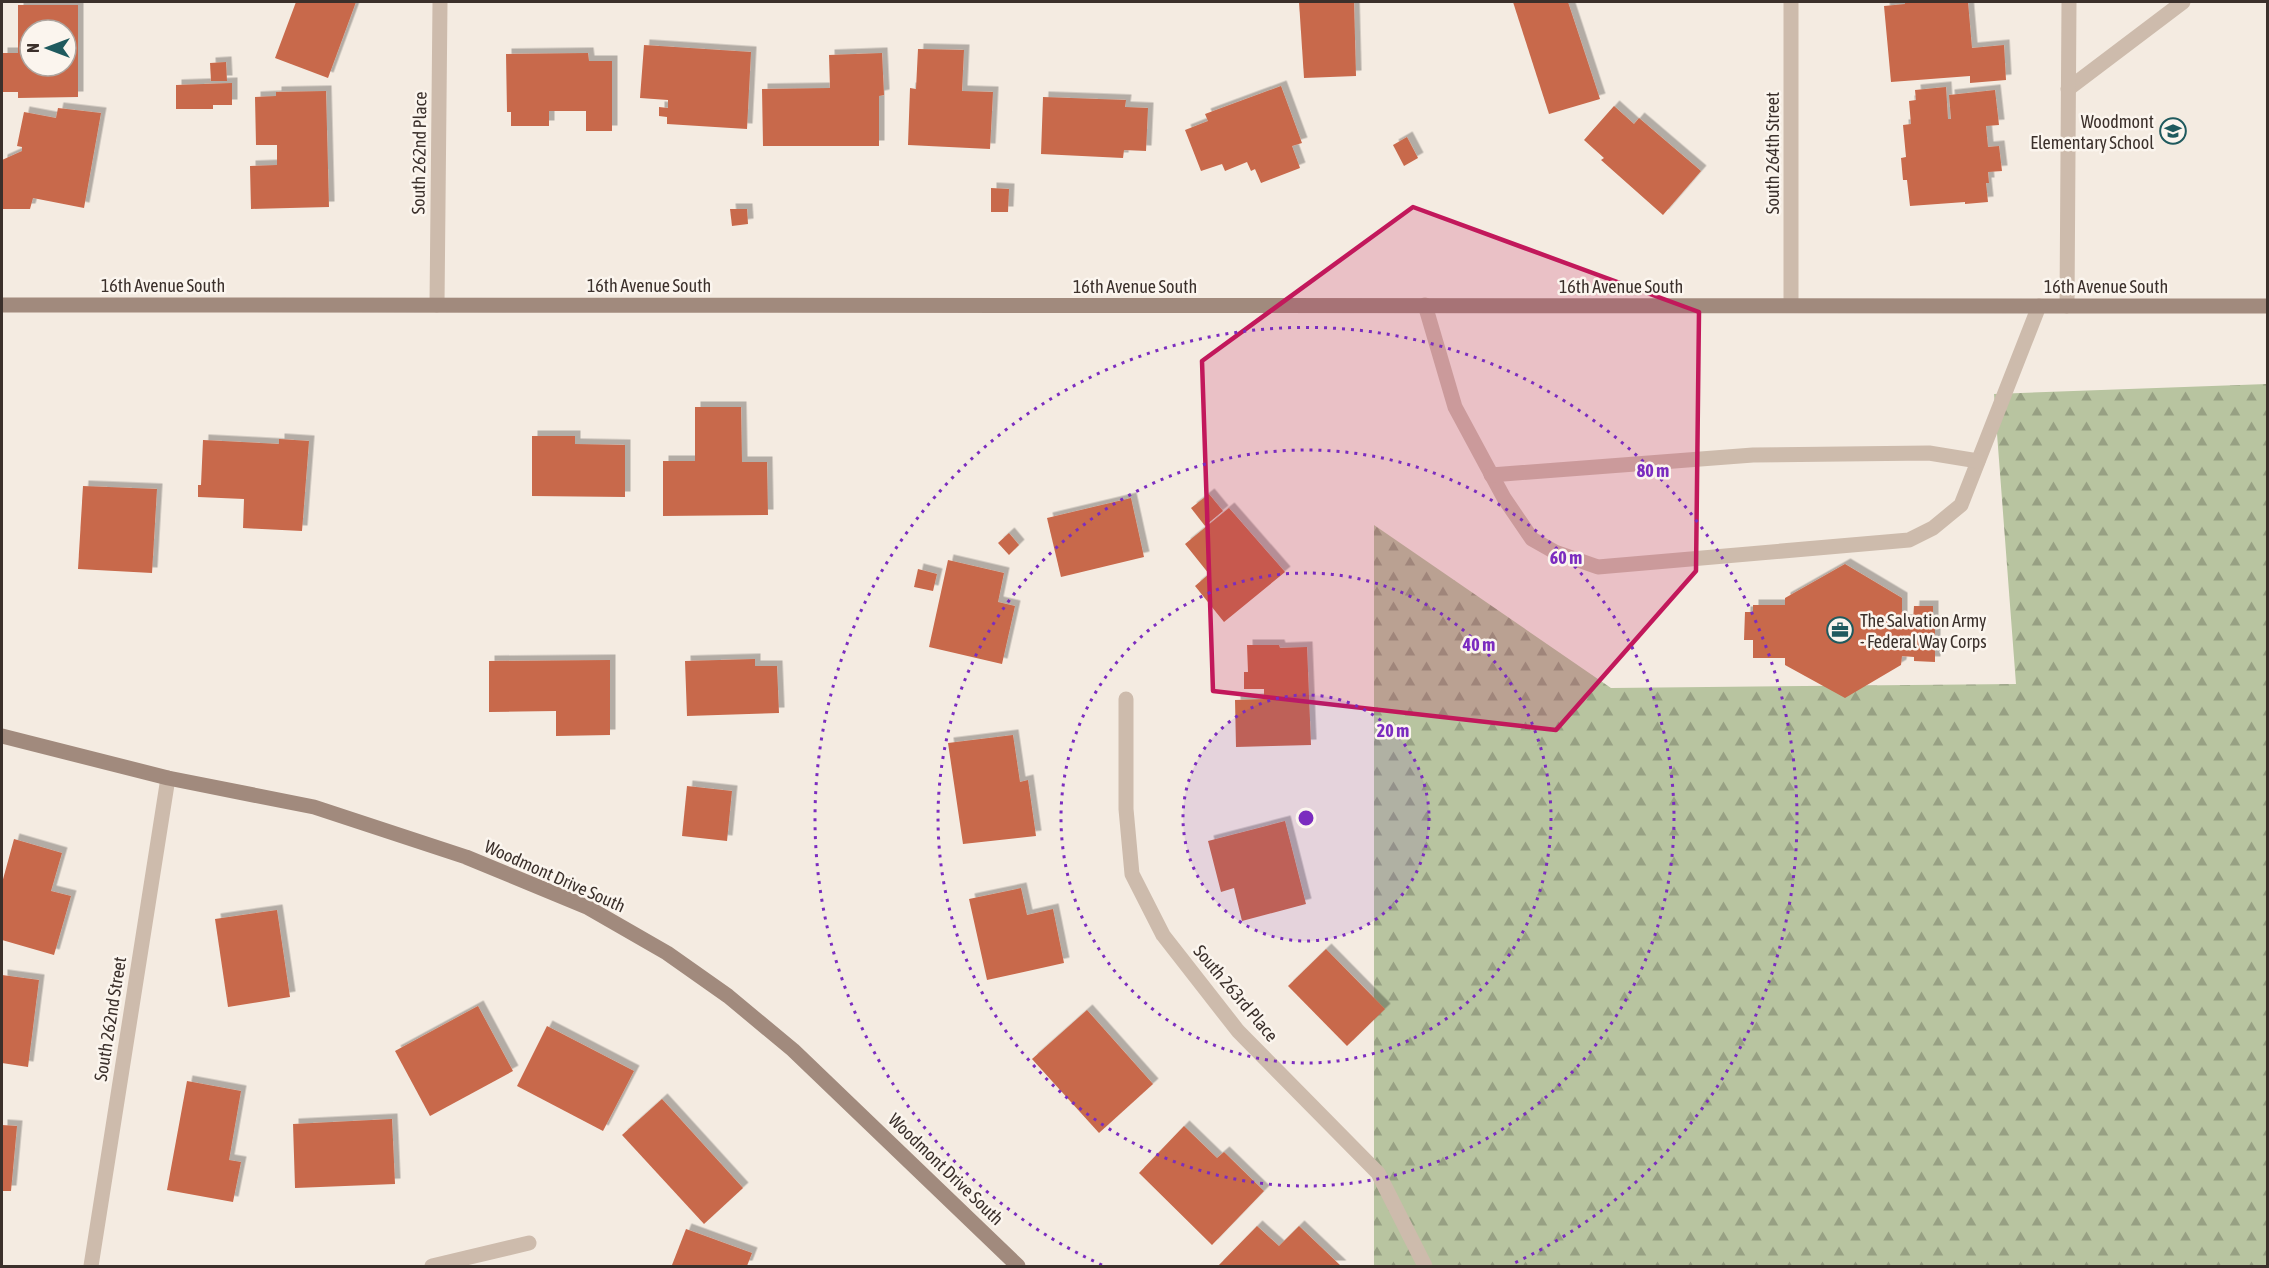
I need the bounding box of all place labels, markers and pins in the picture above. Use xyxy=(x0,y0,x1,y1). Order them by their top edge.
place label: Woodmont Elementary School xyxy=(2030,111,2154,153)
school or university icon: Woodmont Elementary School xyxy=(2158,116,2188,146)
place label: The Salvation Army - Federal Way Corps xyxy=(1860,610,1987,652)
office icon: The Salvation Army - Federal Way Corps xyxy=(1825,615,1855,645)
centre of rings xyxy=(1296,808,1316,828)

